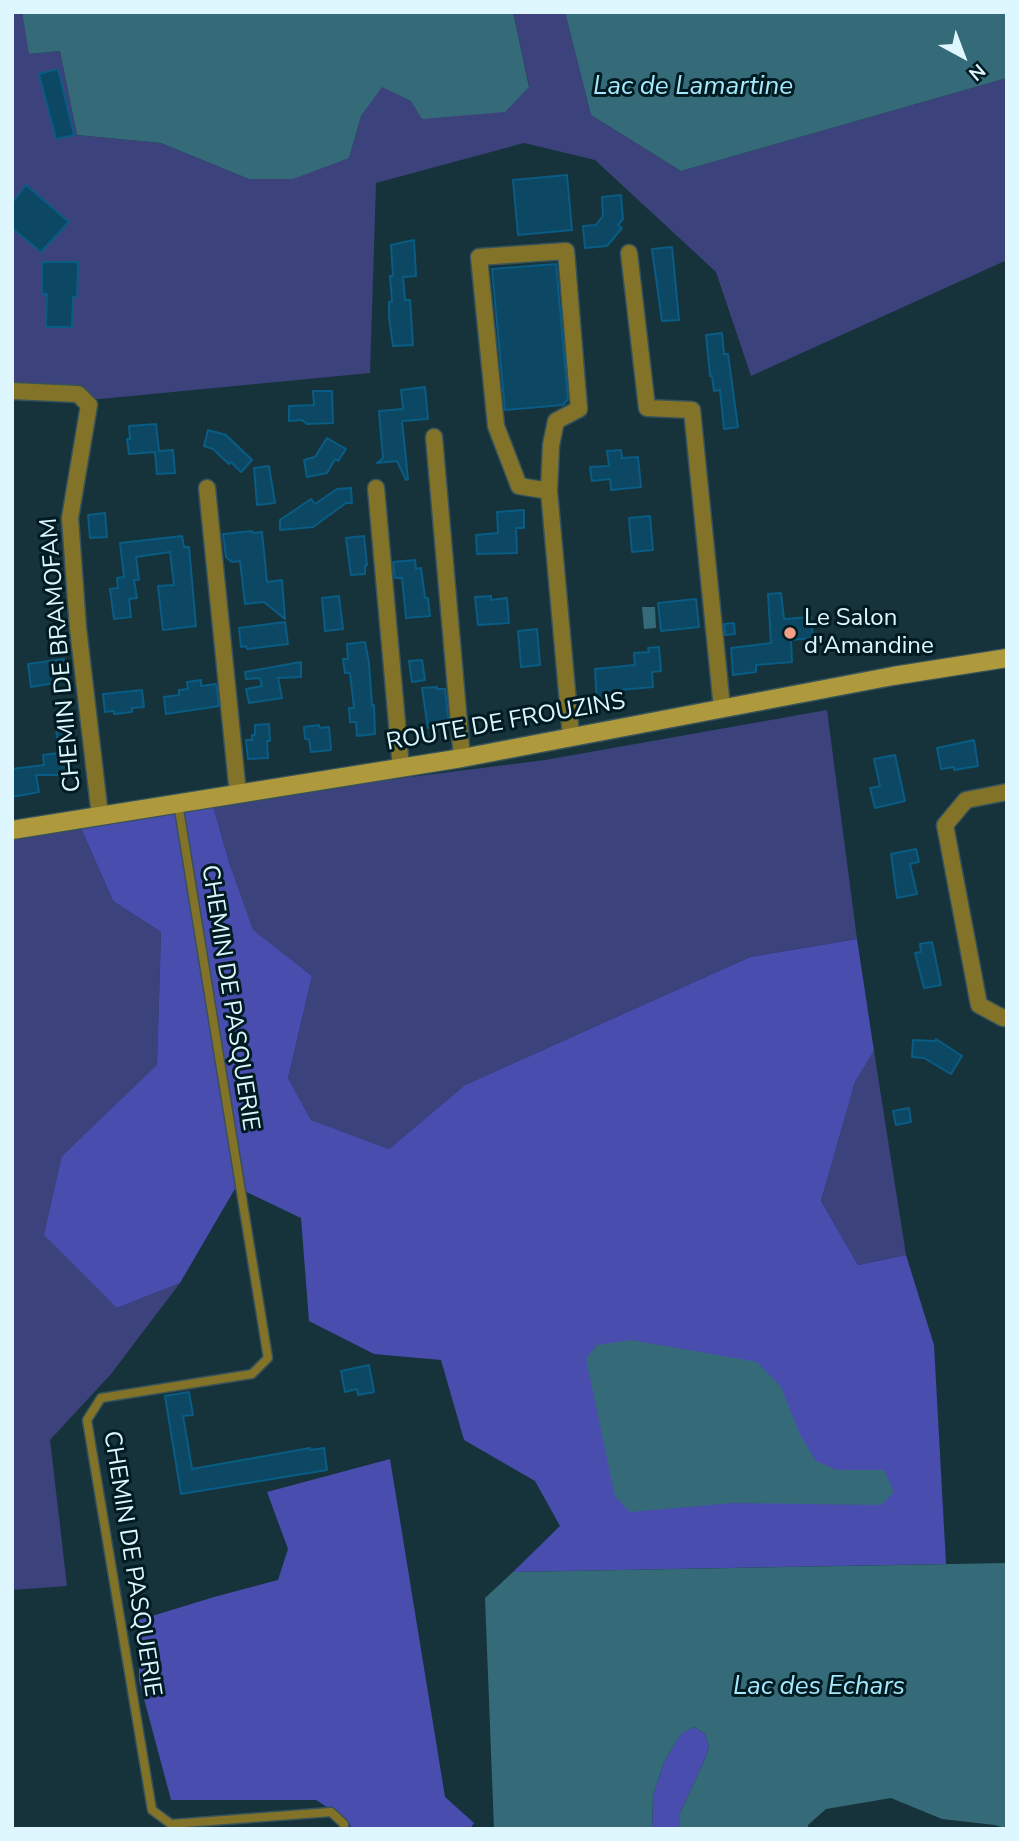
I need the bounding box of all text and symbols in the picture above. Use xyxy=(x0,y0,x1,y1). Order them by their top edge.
north arrow xyxy=(928,21,998,91)
text: N xyxy=(963,57,991,86)
water label: Lac de Lamartine xyxy=(593,72,793,104)
street label: CHEMIN DE BRAMOFAM xyxy=(36,517,88,793)
place label: Le Salon d'Amandine xyxy=(804,605,934,661)
marker: Le Salon d'Amandine xyxy=(782,625,798,641)
street label: ROUTE DE FROUZINS xyxy=(384,688,628,758)
street label: CHEMIN DE PASQUERIE xyxy=(194,863,264,1133)
street label: CHEMIN DE PASQUERIE xyxy=(96,1429,166,1699)
water label: Lac des Echars xyxy=(733,1672,905,1704)

